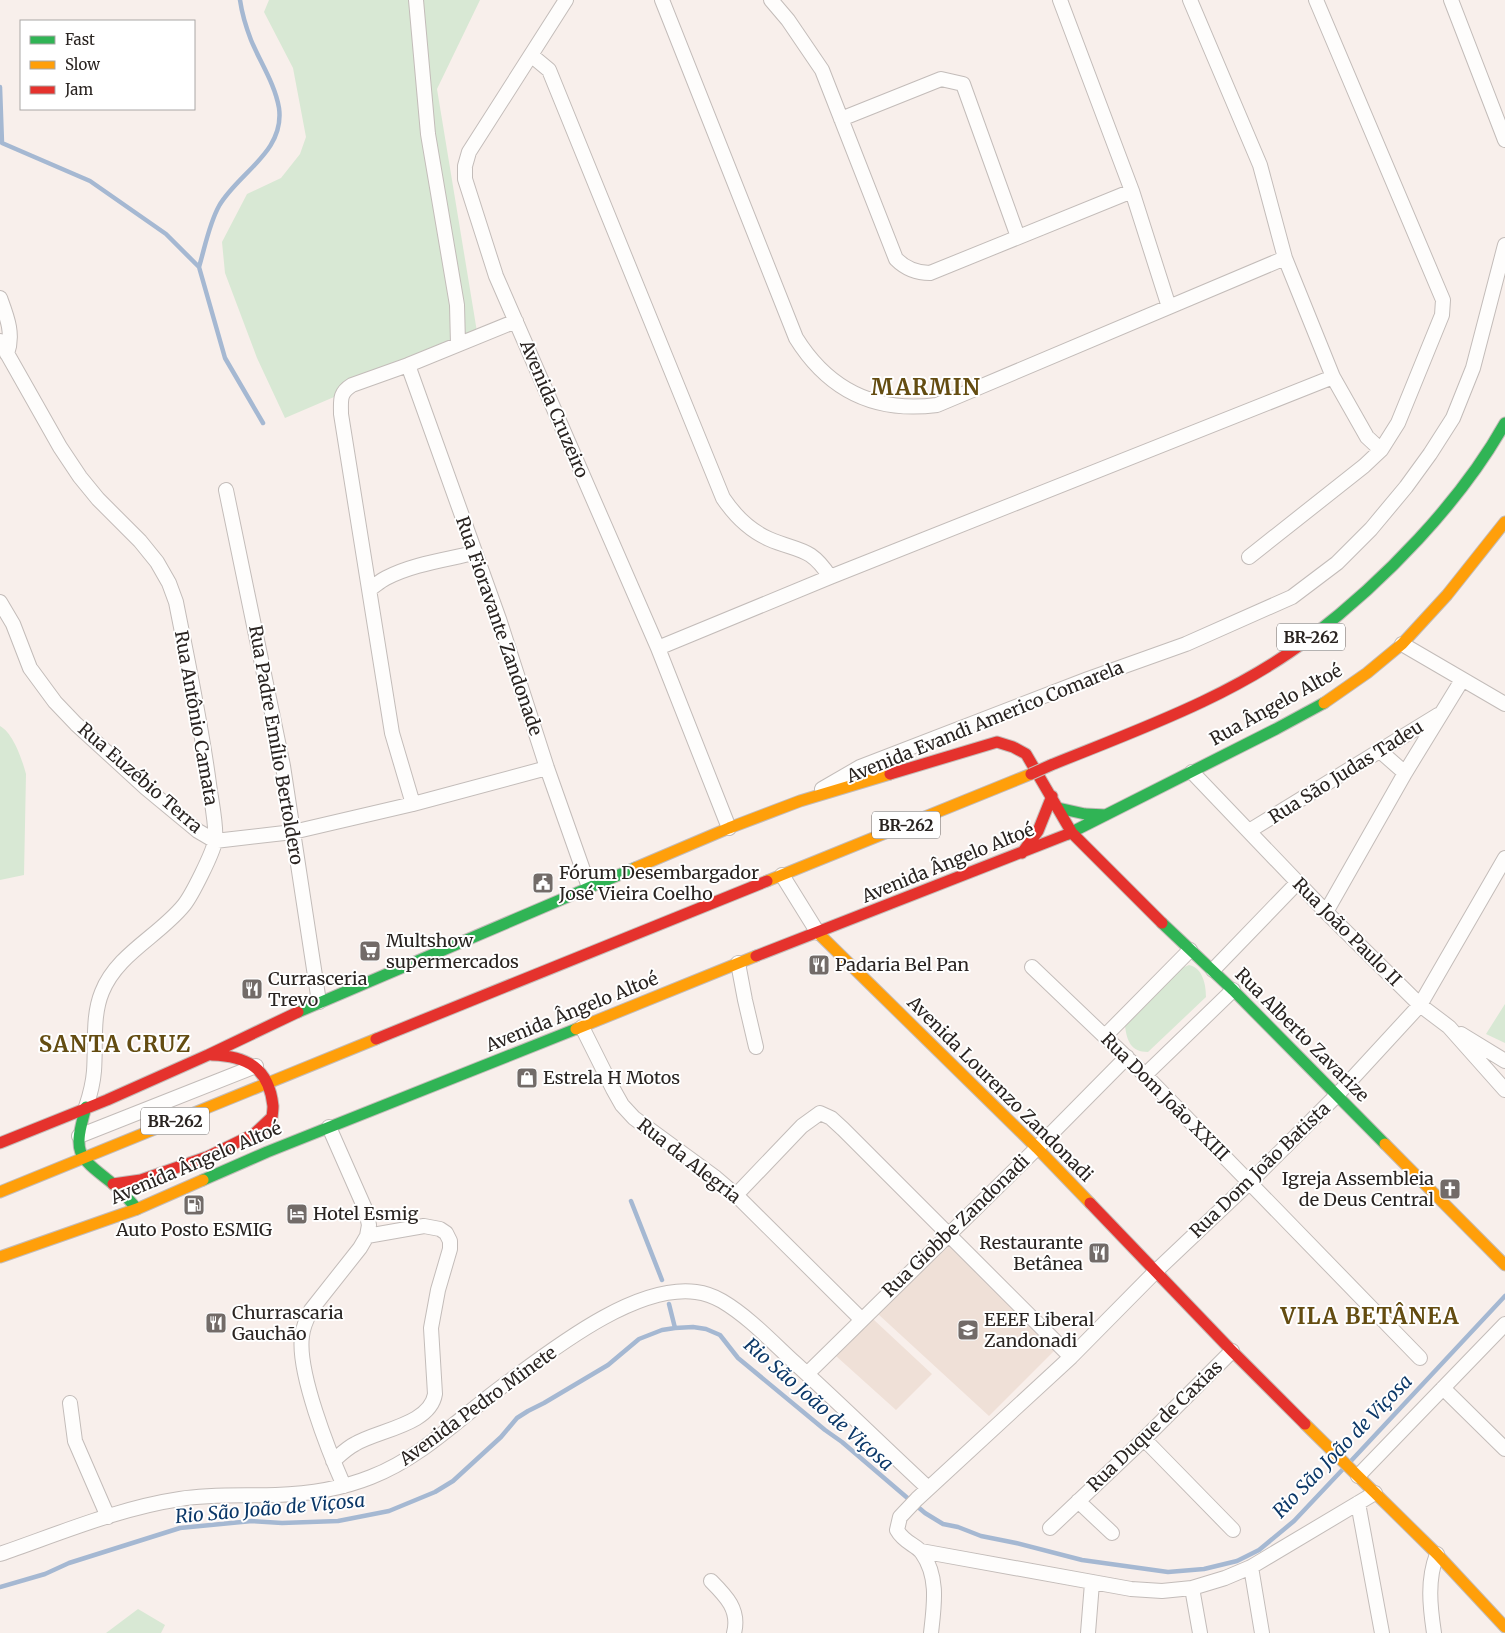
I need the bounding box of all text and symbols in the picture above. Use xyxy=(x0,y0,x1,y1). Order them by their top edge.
legend xyxy=(20,20,195,110)
text: Fast xyxy=(65,30,95,49)
text: Slow xyxy=(65,55,100,74)
text: Jam xyxy=(64,80,93,99)
street label: Avenida Cruzeiro xyxy=(515,335,594,481)
district label: MARMIN xyxy=(871,373,981,401)
street label: Rua Fioravante Zandonade xyxy=(451,513,548,739)
street label: Rua Padre Emílio Bertoldero xyxy=(244,623,309,867)
road number: BR-262 xyxy=(1277,624,1345,650)
street label: Rua Antônio Camata xyxy=(170,629,223,807)
street label: Avenida Evandi Americo Comarela xyxy=(842,655,1127,788)
street label: Rua Ângelo Altoé xyxy=(1206,659,1346,750)
street label: Rua São Judas Tadeu xyxy=(1264,715,1427,828)
street label: Rua Euzébio Terra xyxy=(73,717,208,838)
road number: BR-262 xyxy=(872,812,940,838)
street label: Avenida Ângelo Altoé xyxy=(857,817,1037,908)
place label: Fórum Desembargador José Vieira Coelho xyxy=(558,861,759,905)
public building icon: Fórum Desembargador José Vieira Coelho xyxy=(531,871,555,895)
street label: Rua João Paulo II xyxy=(1288,872,1407,991)
place label: Multshow supermercados xyxy=(386,929,519,973)
supermarket icon: Multshow supermercados xyxy=(358,939,382,963)
restaurant icon: Padaria Bel Pan xyxy=(807,953,831,977)
place label: Padaria Bel Pan xyxy=(835,953,969,976)
street label: Rua Alberto Zavarize xyxy=(1230,963,1374,1107)
street label: Avenida Ângelo Altoé xyxy=(481,966,661,1057)
place label: Currasceria Trevo xyxy=(268,967,368,1011)
restaurant icon: Currasceria Trevo xyxy=(240,977,264,1001)
street label: Avenida Lourenzo Zandonadi xyxy=(902,990,1098,1186)
street label: Rua Dom João XXIII xyxy=(1096,1028,1234,1166)
district label: SANTA CRUZ xyxy=(39,1030,191,1058)
shop icon: Estrela H Motos xyxy=(515,1066,539,1090)
place label: Estrela H Motos xyxy=(543,1066,680,1089)
street label: Rua Dom João Batista xyxy=(1185,1096,1335,1243)
road number: BR-262 xyxy=(141,1108,209,1134)
street label: Rua da Alegria xyxy=(633,1113,746,1208)
street label: Avenida Ângelo Altoé xyxy=(106,1116,285,1209)
street label: Rua Giobbe Zandonadi xyxy=(877,1149,1034,1302)
place label: Igreja Assembleia de Deus Central xyxy=(1282,1167,1434,1211)
church icon: Igreja Assembleia de Deus Central xyxy=(1438,1177,1462,1201)
fuel station icon: Auto Posto ESMIG xyxy=(182,1193,206,1217)
hotel icon: Hotel Esmig xyxy=(285,1202,309,1226)
place label: Hotel Esmig xyxy=(313,1202,418,1225)
place label: Auto Posto ESMIG xyxy=(115,1218,272,1241)
place label: Restaurante Betânea xyxy=(979,1231,1083,1275)
restaurant icon: Restaurante Betânea xyxy=(1087,1241,1111,1265)
place label: Churrascaria Gauchão xyxy=(232,1301,344,1345)
district label: VILA BETÂNEA xyxy=(1279,1302,1460,1330)
place label: EEEF Liberal Zandonadi xyxy=(984,1308,1095,1352)
restaurant icon: Churrascaria Gauchão xyxy=(204,1311,228,1335)
school or university icon: EEEF Liberal Zandonadi xyxy=(956,1318,980,1342)
water label: Rio São João de Viçosa xyxy=(739,1332,899,1476)
street label: Avenida Pedro Minete xyxy=(394,1341,561,1471)
street label: Rua Duque de Caxias xyxy=(1082,1355,1227,1496)
water label: Rio São João de Viçosa xyxy=(1267,1369,1417,1523)
water label: Rio São João de Viçosa xyxy=(174,1488,366,1528)

